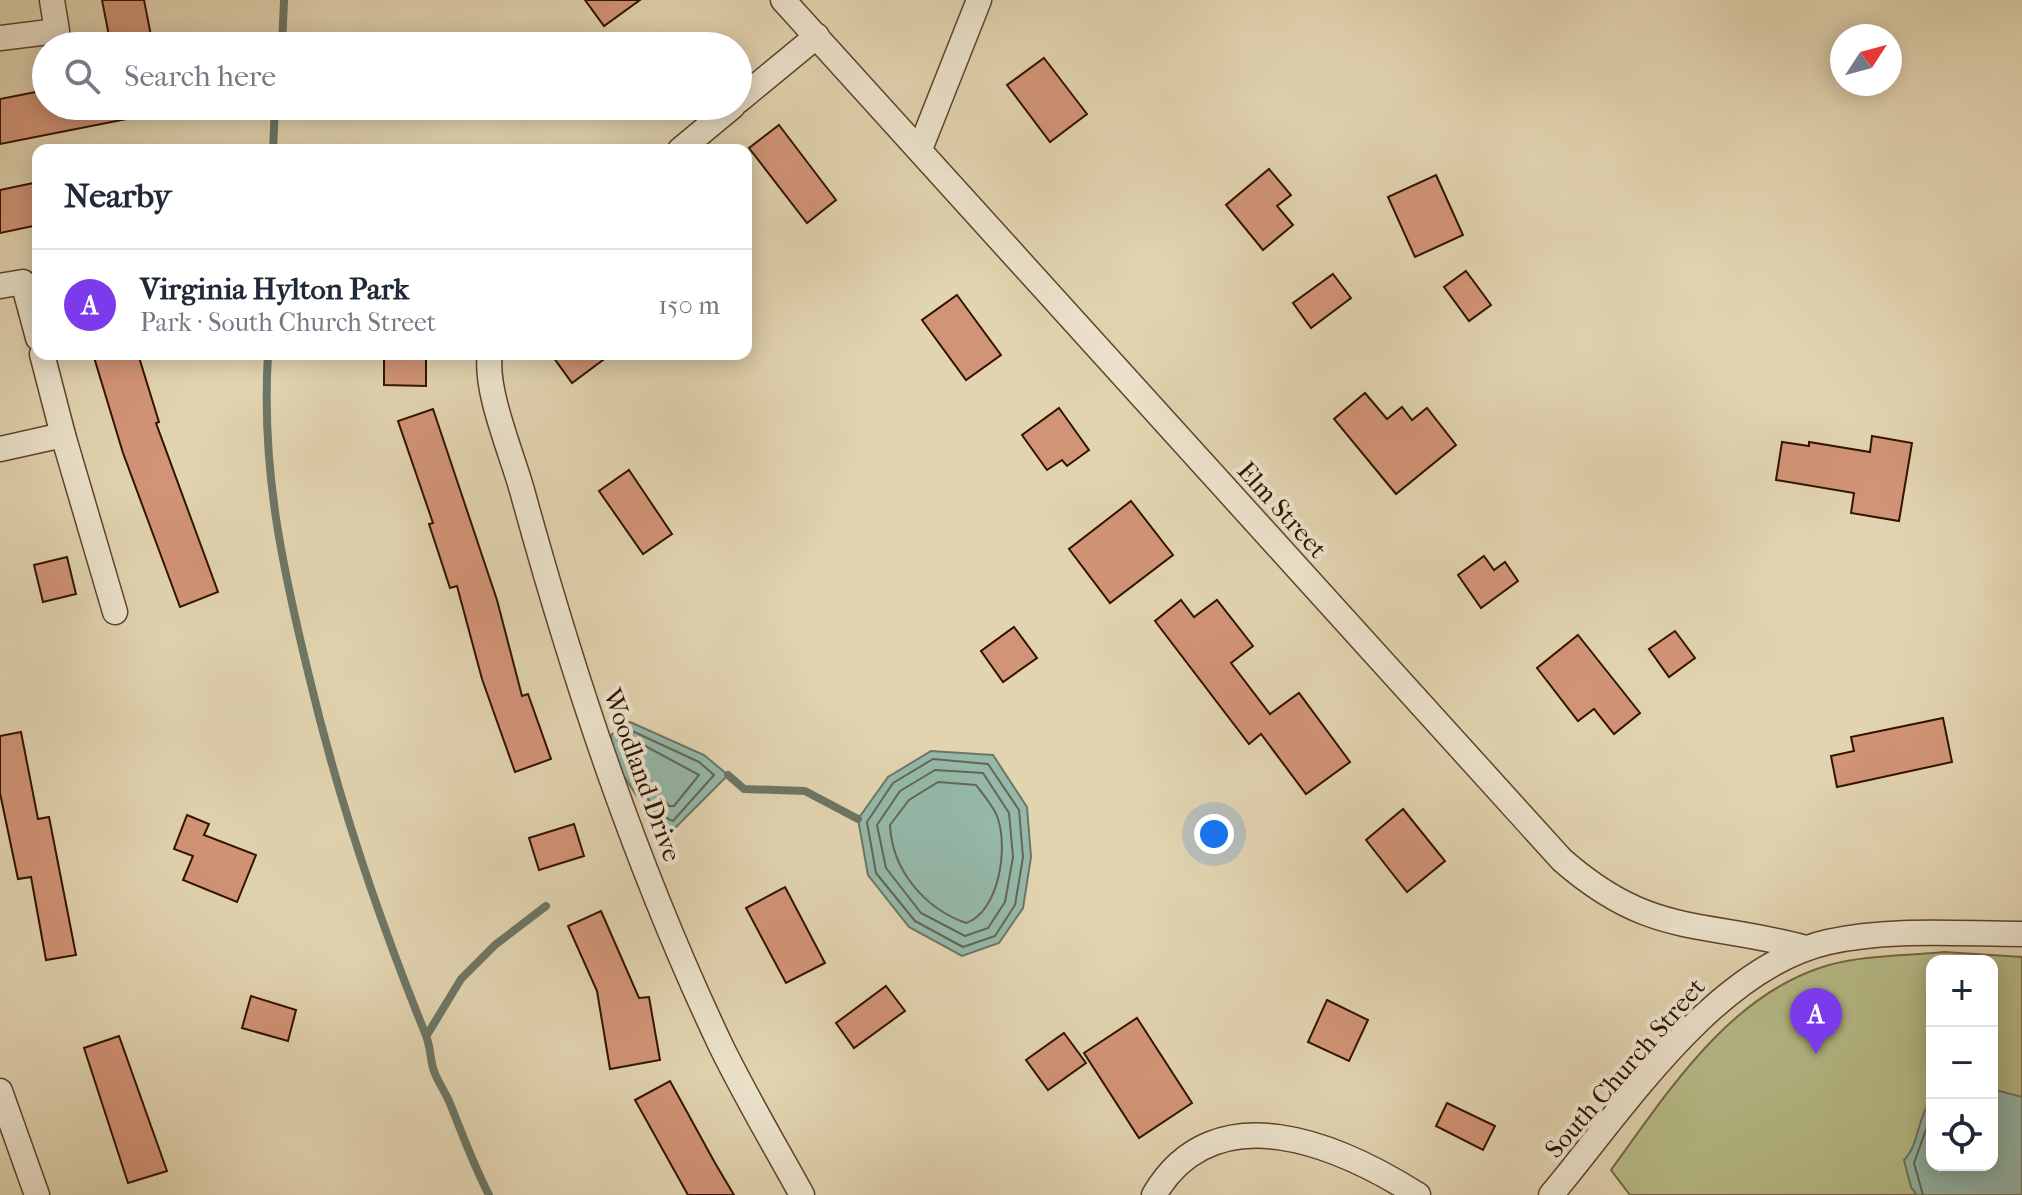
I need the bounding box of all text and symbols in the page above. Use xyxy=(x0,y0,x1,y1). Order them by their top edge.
north arrow xyxy=(1830,24,1902,96)
search box xyxy=(32,32,752,120)
icon: search xyxy=(60,54,104,98)
text: Search here xyxy=(124,59,276,94)
text: Nearby xyxy=(64,176,171,216)
text: Virginia Hylton Park xyxy=(140,272,409,307)
text: A xyxy=(82,290,98,321)
text: 150 m xyxy=(658,290,720,321)
text: Park · South Church Street xyxy=(140,307,436,338)
street label: Elm Street xyxy=(1231,455,1334,565)
street label: Woodland Drive xyxy=(596,683,688,866)
your location xyxy=(1194,814,1234,854)
map controls xyxy=(1926,955,1998,1171)
button: + xyxy=(1926,955,1998,1027)
street label: South Church Street xyxy=(1538,971,1712,1164)
pin: A xyxy=(1790,988,1842,1054)
button: − xyxy=(1926,1027,1998,1099)
button: locate xyxy=(1926,1099,1998,1171)

